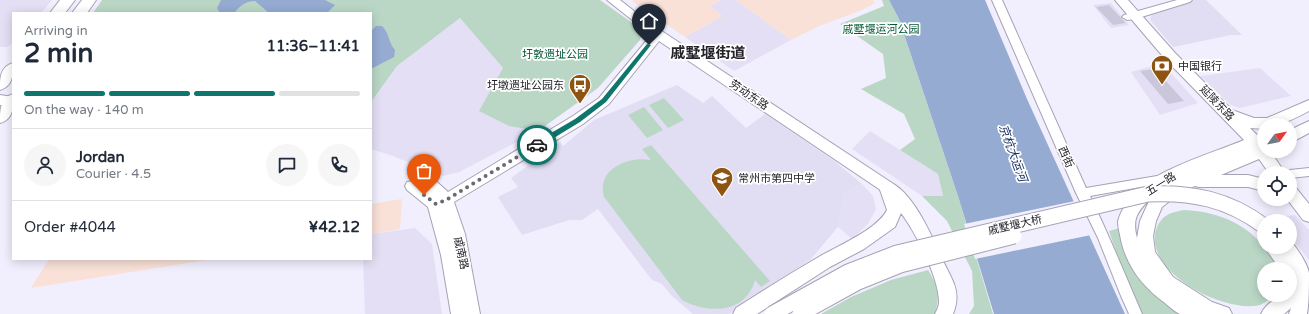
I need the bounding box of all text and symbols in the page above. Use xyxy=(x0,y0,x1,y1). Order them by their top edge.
pin xyxy=(632,4,666,45)
icon: home xyxy=(638,10,660,32)
text: Arriving in xyxy=(24,23,88,39)
park label: 戚墅堰运河公园 xyxy=(843,23,920,36)
text: 11:36–11:41 xyxy=(267,37,360,55)
text: 2 min xyxy=(24,38,93,69)
district label: 戚墅堰街道 xyxy=(670,44,746,62)
park label: 圩敦遗址公园 xyxy=(522,48,588,61)
bank icon: 中国银行 xyxy=(1149,53,1175,86)
place label: 中国银行 xyxy=(1178,60,1222,73)
bus stop icon: 圩墩遗址公园东 xyxy=(567,72,593,105)
street label: 劳动东路 xyxy=(727,77,771,113)
place label: 圩墩遗址公园东 xyxy=(487,79,564,92)
street label: 延陵东路 xyxy=(1197,83,1237,123)
text: On the way · 140 m xyxy=(24,102,144,118)
north arrow xyxy=(1257,118,1297,158)
map controls xyxy=(1257,118,1297,302)
water label: 京杭大运河 xyxy=(996,122,1031,185)
courier xyxy=(517,125,557,165)
icon: car xyxy=(526,134,548,156)
button: person xyxy=(24,144,66,186)
button: chat xyxy=(266,144,308,186)
button: phone xyxy=(318,144,360,186)
street label: 西街 xyxy=(1056,144,1076,170)
text: Jordan xyxy=(76,148,125,166)
pin xyxy=(407,154,441,195)
icon: bag xyxy=(413,160,435,182)
school or university icon: 常州市第四中学 xyxy=(709,165,735,198)
text: Courier · 4.5 xyxy=(76,166,151,182)
button: locate xyxy=(1257,166,1297,206)
street label: 五一路 xyxy=(1144,170,1178,198)
place label: 常州市第四中学 xyxy=(738,172,815,185)
street label: 戚墅堰大桥 xyxy=(987,212,1043,238)
button: + xyxy=(1257,214,1297,254)
text: Order #4044 xyxy=(24,218,116,236)
text: ¥42.12 xyxy=(309,218,360,236)
street label: 戚南路 xyxy=(451,235,471,271)
button: − xyxy=(1257,262,1297,302)

